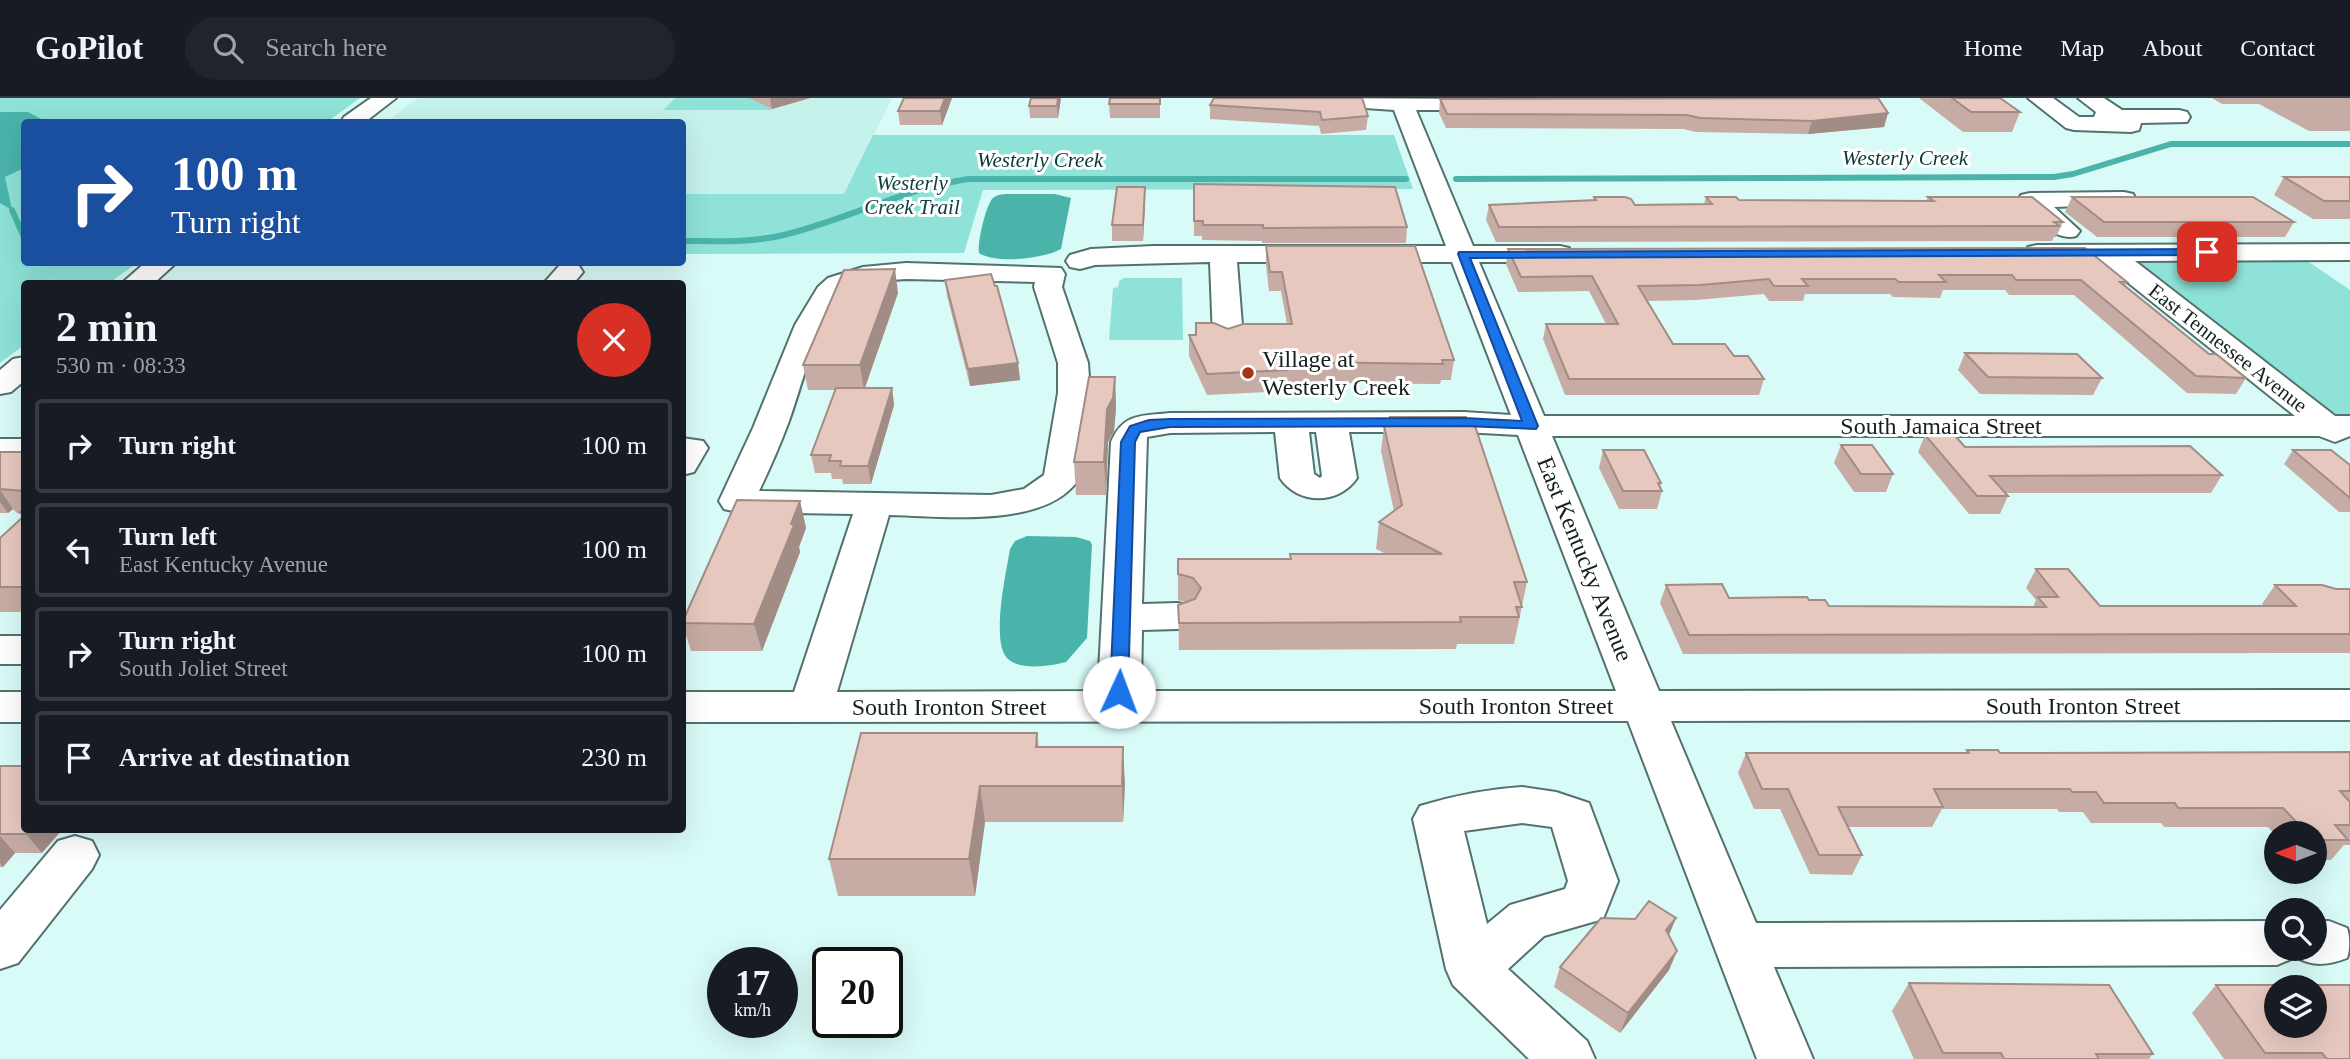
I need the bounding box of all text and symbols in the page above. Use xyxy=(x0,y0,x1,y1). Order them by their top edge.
search box xyxy=(185,17,675,80)
icon: search xyxy=(209,29,247,67)
text: GoPilot xyxy=(35,30,143,66)
text: Search here xyxy=(265,33,387,62)
text: Home xyxy=(1964,35,2022,61)
text: Map xyxy=(2060,35,2104,61)
text: About xyxy=(2142,35,2202,61)
text: Contact xyxy=(2240,35,2315,61)
text: 100 m xyxy=(171,146,298,201)
water label: Westerly Creek xyxy=(1842,146,1969,170)
icon: right xyxy=(56,147,147,238)
water label: Westerly Creek xyxy=(977,148,1104,172)
park label: Westerly Creek Trail xyxy=(864,171,960,219)
text: Turn right xyxy=(171,204,301,240)
pin xyxy=(2177,222,2237,282)
icon: arrive xyxy=(2188,233,2226,271)
street label: East Tennessee Avenue xyxy=(2144,279,2312,417)
button: close xyxy=(577,303,651,377)
text: 2 min xyxy=(56,304,158,350)
place label: Village at Westerly Creek xyxy=(1262,346,1410,400)
text: 530 m · 08:33 xyxy=(56,353,186,378)
marker: Village at Westerly Creek xyxy=(1240,365,1256,381)
street label: South Jamaica Street xyxy=(1840,413,2042,439)
icon: right xyxy=(60,427,98,465)
text: Turn right xyxy=(119,431,236,460)
text: 100 m xyxy=(581,431,647,460)
street label: East Kentucky Avenue xyxy=(1532,453,1638,665)
text: Turn left xyxy=(119,522,217,551)
icon: left xyxy=(60,531,98,569)
text: 100 m xyxy=(581,535,647,564)
text: East Kentucky Avenue xyxy=(119,552,328,577)
text: Turn right xyxy=(119,626,236,655)
icon: right xyxy=(60,635,98,673)
text: 100 m xyxy=(581,639,647,668)
position arrow xyxy=(1082,655,1156,729)
text: South Joliet Street xyxy=(119,656,288,681)
street label: South Ironton Street xyxy=(1419,693,1614,719)
street label: South Ironton Street xyxy=(1986,693,2181,719)
street label: South Ironton Street xyxy=(852,694,1047,720)
icon: arrive xyxy=(60,739,98,777)
text: Arrive at destination xyxy=(119,743,350,772)
text: 230 m xyxy=(581,743,647,772)
north arrow xyxy=(2264,821,2328,884)
map controls xyxy=(2264,821,2327,1038)
button: search xyxy=(2264,898,2327,961)
speed limit sign: 20 xyxy=(812,947,903,1038)
text: 17 xyxy=(735,964,770,1003)
button: layers xyxy=(2264,975,2327,1038)
text: km/h xyxy=(734,1000,771,1020)

